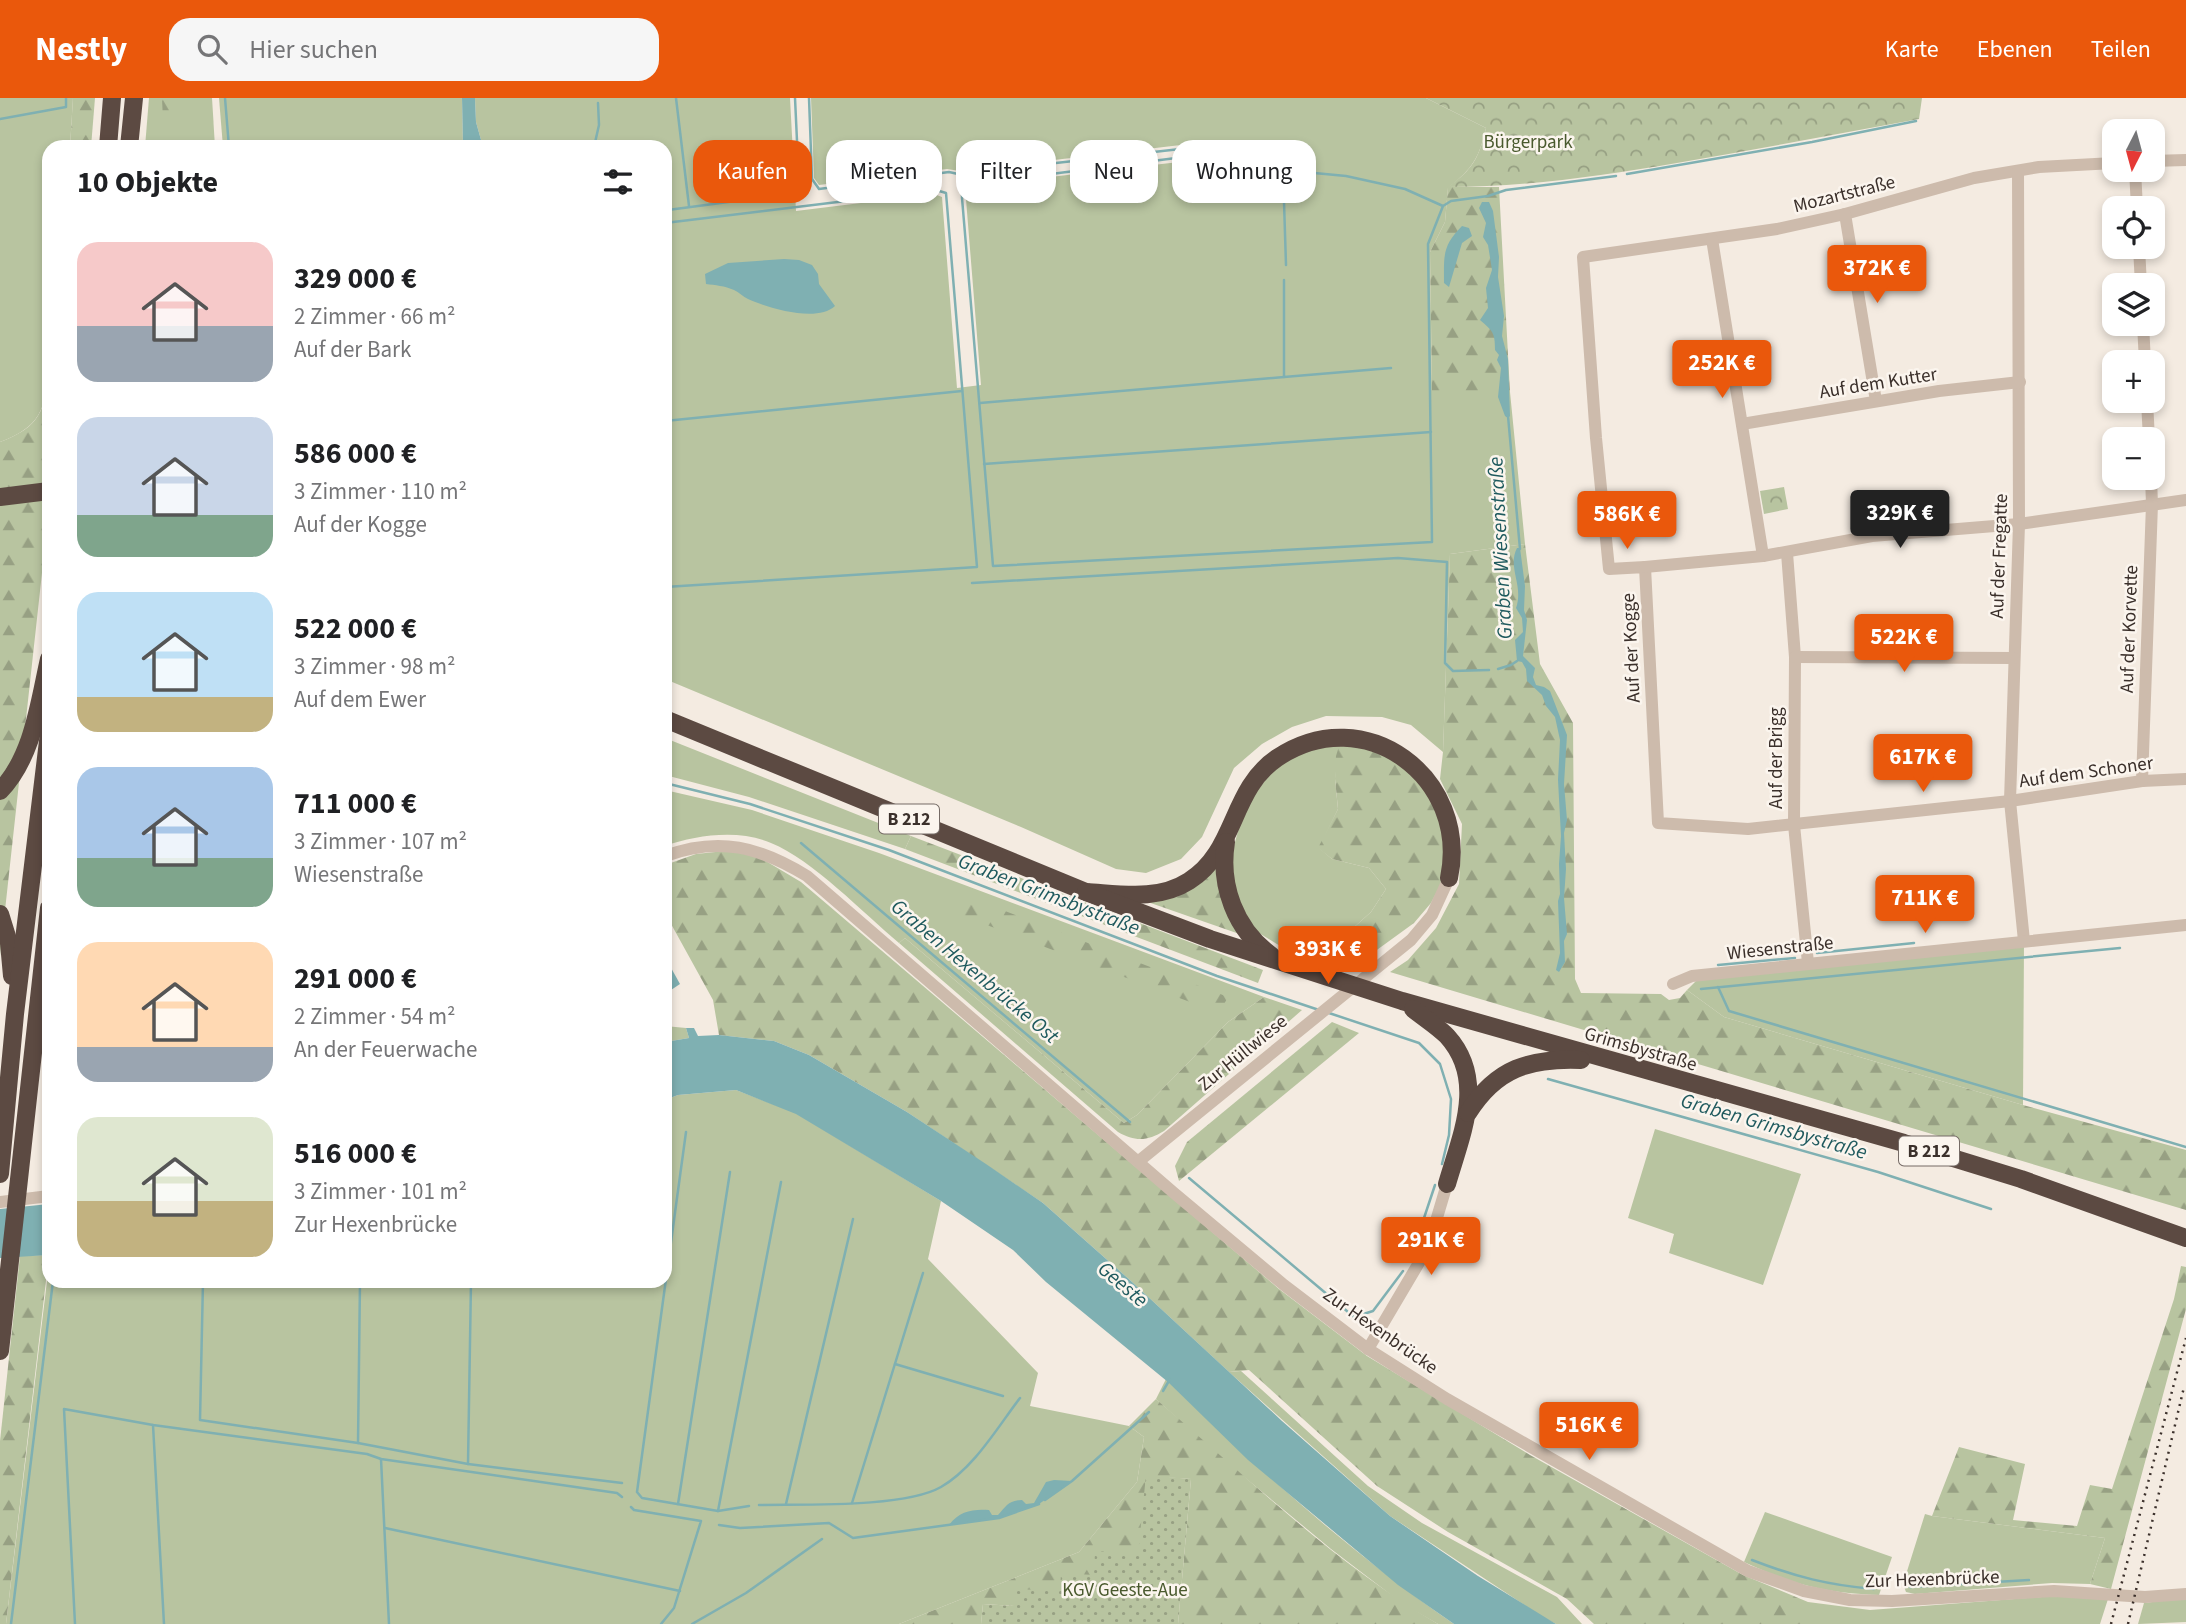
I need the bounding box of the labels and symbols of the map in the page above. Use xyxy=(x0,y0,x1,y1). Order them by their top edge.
north arrow xyxy=(2102,119,2165,182)
park label: Bürgerpark xyxy=(1483,129,1573,156)
street label: Mozartstraße xyxy=(1791,169,1898,220)
pin: 372K € xyxy=(1820,246,1934,305)
pin: 252K € xyxy=(1665,341,1779,400)
street label: Auf dem Kutter xyxy=(1818,361,1939,406)
water label: Graben Wiesenstraße xyxy=(1480,456,1520,640)
pin: 329K € xyxy=(1843,490,1957,550)
pin: 586K € xyxy=(1570,491,1684,551)
street label: Auf der Fregatte xyxy=(1984,493,2015,619)
street label: Auf der Korvette xyxy=(2114,565,2145,694)
street label: Auf der Kogge xyxy=(1615,592,1648,703)
pin: 522K € xyxy=(1847,614,1961,674)
street label: Auf der Brigg xyxy=(1763,707,1790,809)
pin: 617K € xyxy=(1866,734,1980,794)
street label: Auf dem Schoner xyxy=(2017,750,2155,795)
road number: B 212 xyxy=(879,804,939,834)
water label: Graben Grimsbystraße xyxy=(954,846,1144,942)
pin: 711K € xyxy=(1868,876,1982,935)
water label: Graben Hexenbrücke Ost xyxy=(885,892,1066,1051)
pin: 393K € xyxy=(1271,926,1385,986)
street label: Wiesenstraße xyxy=(1726,929,1835,968)
street label: Zur Hüllwiese xyxy=(1192,1009,1293,1098)
street label: Grimsbystraße xyxy=(1581,1020,1700,1078)
water label: Graben Grimsbystraße xyxy=(1677,1085,1871,1167)
road number: B 212 xyxy=(1899,1136,1959,1166)
pin: 291K € xyxy=(1374,1218,1488,1277)
water label: Geeste xyxy=(1091,1254,1155,1314)
street label: Zur Hexenbrücke xyxy=(1317,1282,1443,1381)
pin: 516K € xyxy=(1532,1402,1646,1462)
street label: Zur Hexenbrücke xyxy=(1864,1564,2000,1595)
park label: KGV Geeste-Aue xyxy=(1062,1577,1188,1604)

